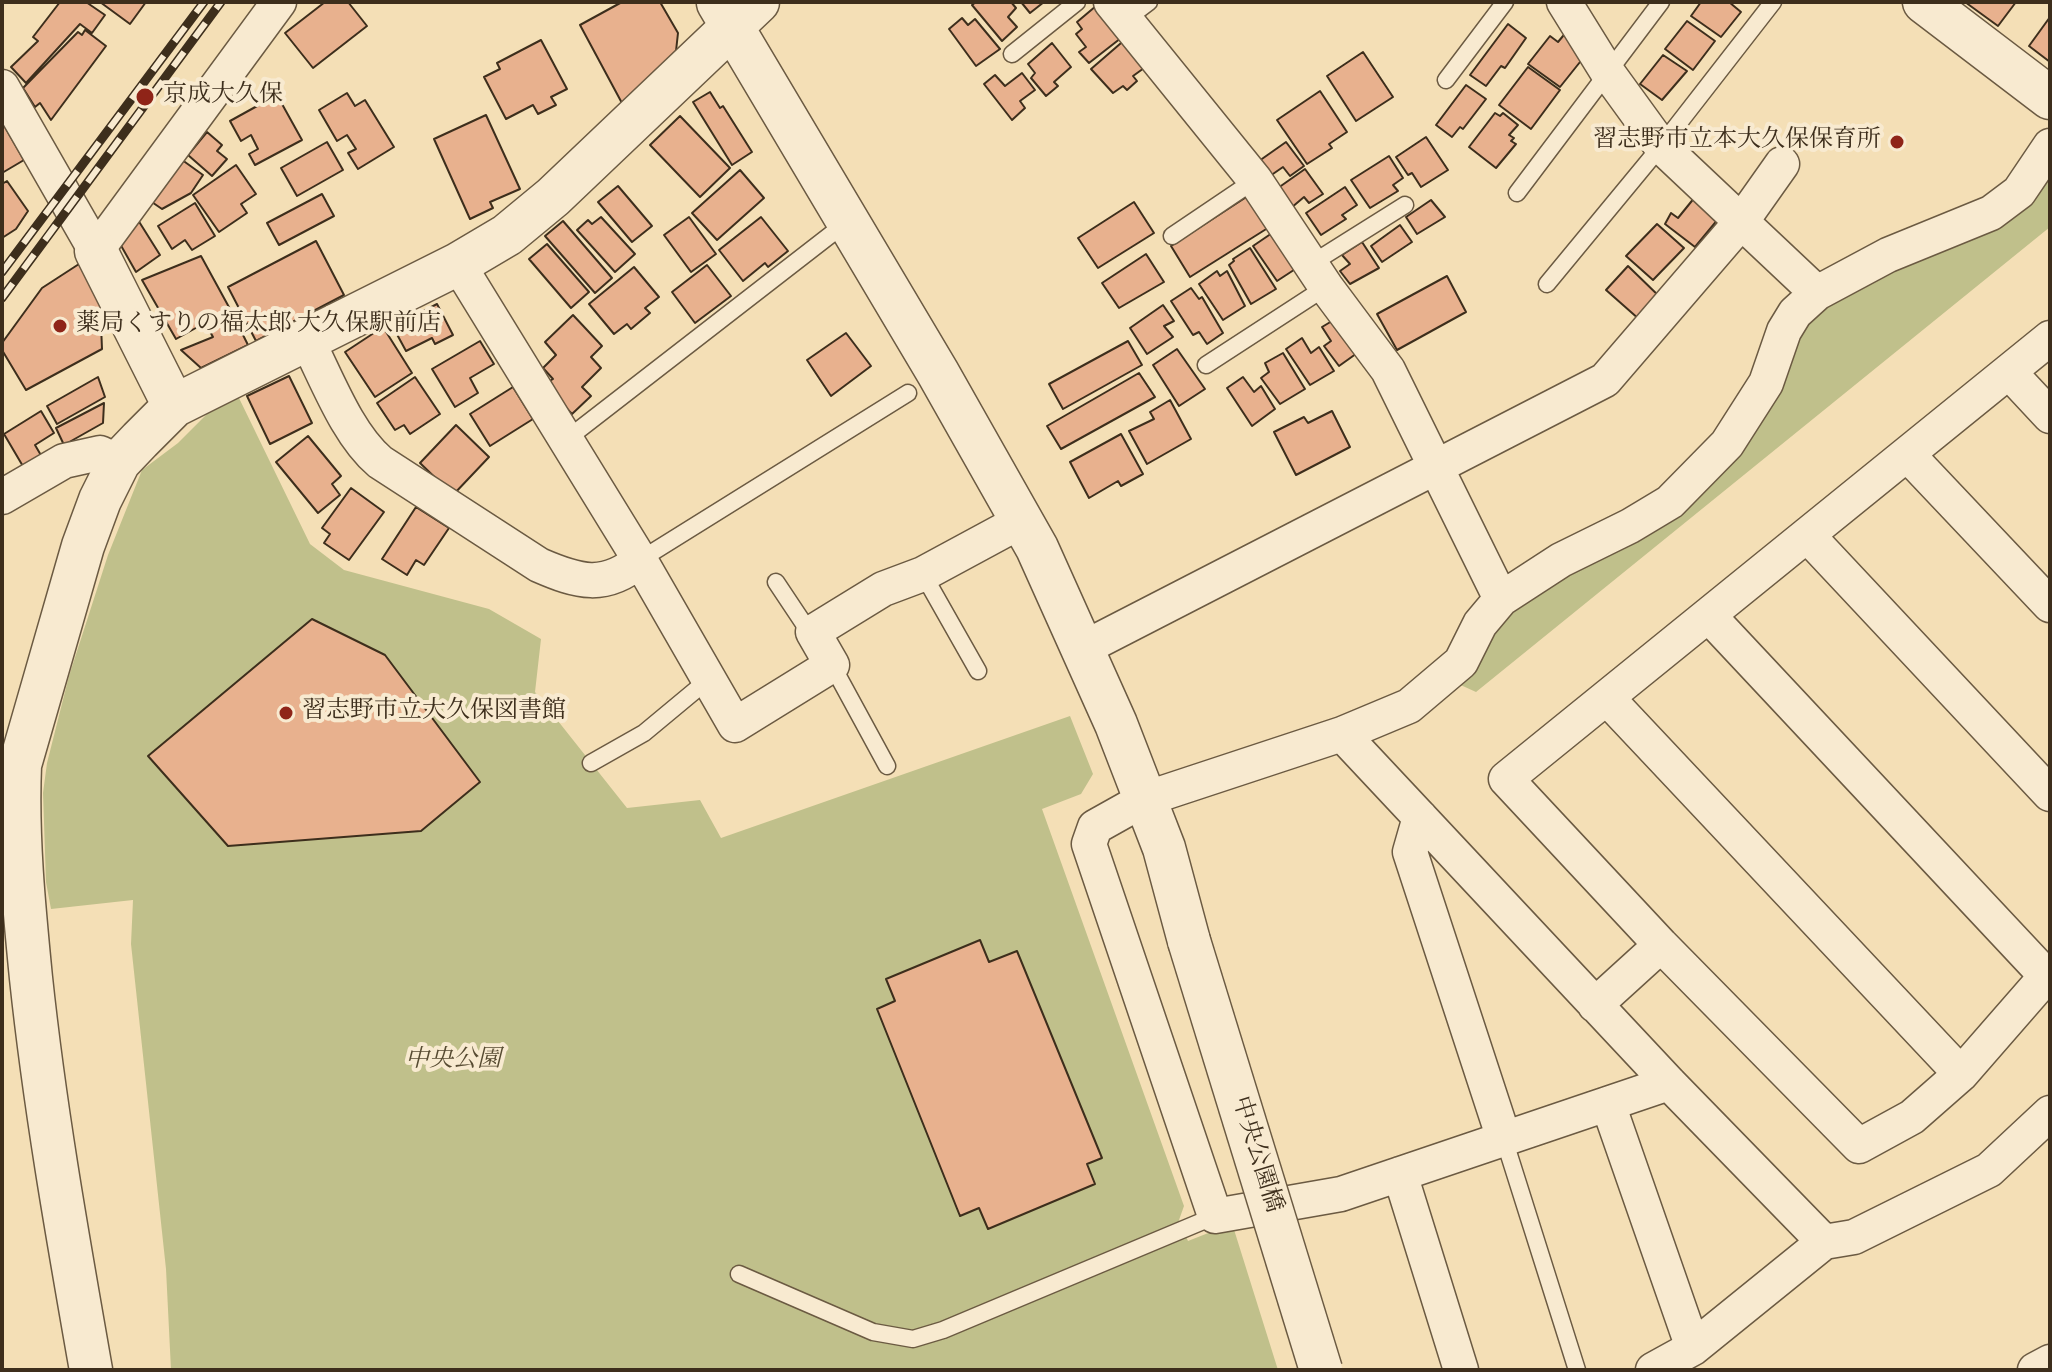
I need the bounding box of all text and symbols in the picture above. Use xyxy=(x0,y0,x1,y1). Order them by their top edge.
place label: 京成大久保 xyxy=(163,83,283,111)
marker: 京成大久保 xyxy=(134,86,156,108)
place label: 習志野市立本大久保保育所 xyxy=(1593,128,1881,156)
marker: 習志野市立本大久保保育所 xyxy=(1888,133,1906,151)
place label: 薬局くすりの福太郎 大久保駅前店 xyxy=(76,312,441,340)
marker: 薬局くすりの福太郎 大久保駅前店 xyxy=(51,317,69,335)
place label: 習志野市立大久保図書館 xyxy=(302,699,566,727)
marker: 習志野市立大久保図書館 xyxy=(277,704,295,722)
park label: 中央公園 xyxy=(405,1048,501,1076)
street label: 中央公園橋 xyxy=(1224,1093,1286,1217)

